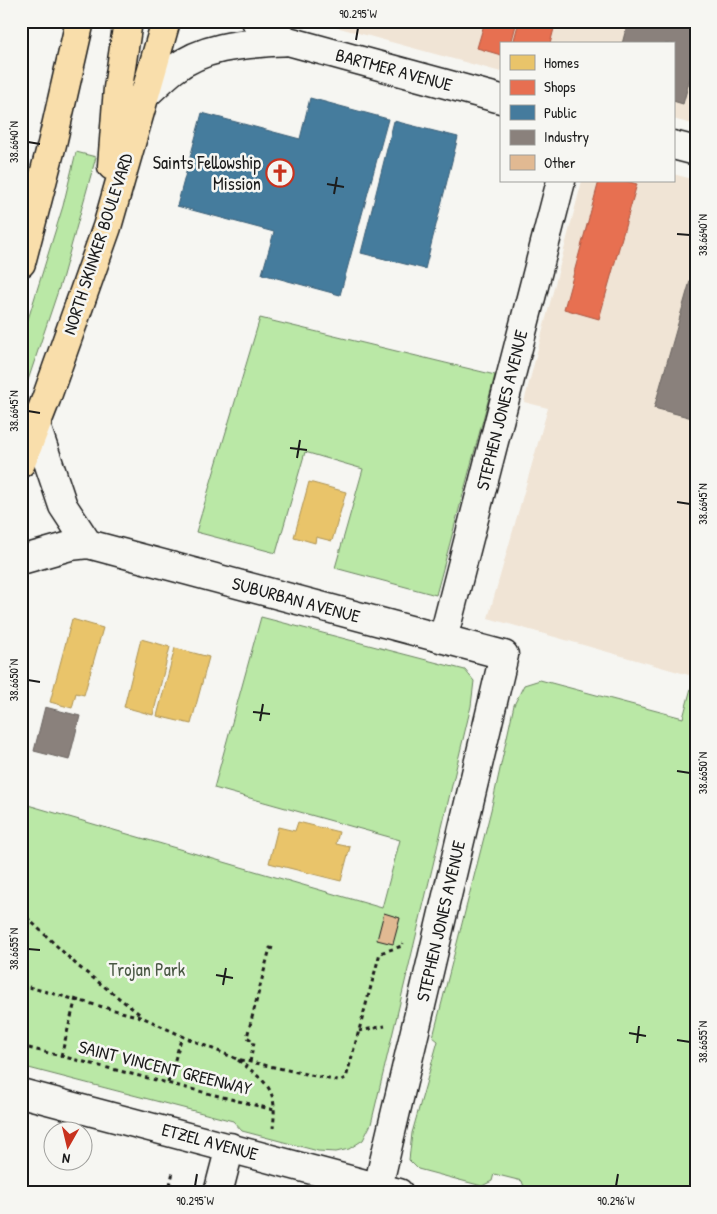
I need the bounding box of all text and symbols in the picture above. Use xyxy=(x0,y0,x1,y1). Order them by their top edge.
text: 90.295°W xyxy=(339,5,377,22)
street label: BARTMER AVENUE xyxy=(333,42,455,97)
legend xyxy=(500,42,674,182)
text: Homes xyxy=(544,52,579,73)
text: Shops xyxy=(544,76,576,97)
text: Public xyxy=(544,102,577,123)
text: 38.6640°N xyxy=(5,121,22,163)
text: Industry xyxy=(544,126,589,147)
street label: NORTH SKINKER BOULEVARD xyxy=(56,150,139,338)
place label: Saints Fellowship Mission xyxy=(153,150,261,196)
text: Other xyxy=(544,152,576,173)
church icon: Saints Fellowship Mission xyxy=(265,158,295,188)
text: 38.6640°N xyxy=(694,214,711,256)
street label: STEPHEN JONES AVENUE xyxy=(470,327,534,493)
text: 38.6645°N xyxy=(5,390,22,432)
text: 38.6645°N xyxy=(694,483,711,525)
street label: SUBURBAN AVENUE xyxy=(229,570,363,629)
text: 38.6650°N xyxy=(5,659,22,701)
text: 38.6650°N xyxy=(694,752,711,794)
street label: STEPHEN JONES AVENUE xyxy=(410,838,471,1004)
text: 38.6655°N xyxy=(5,928,22,970)
park label: Trojan Park xyxy=(109,957,186,982)
text: 38.6655°N xyxy=(694,1021,711,1063)
street label: SAINT VINCENT GREENWAY xyxy=(76,1034,254,1101)
street label: ETZEL AVENUE xyxy=(159,1117,261,1166)
north arrow xyxy=(42,1122,92,1172)
text: N xyxy=(61,1149,71,1169)
text: 90.295°W xyxy=(176,1192,214,1209)
text: 90.296°W xyxy=(597,1192,635,1209)

